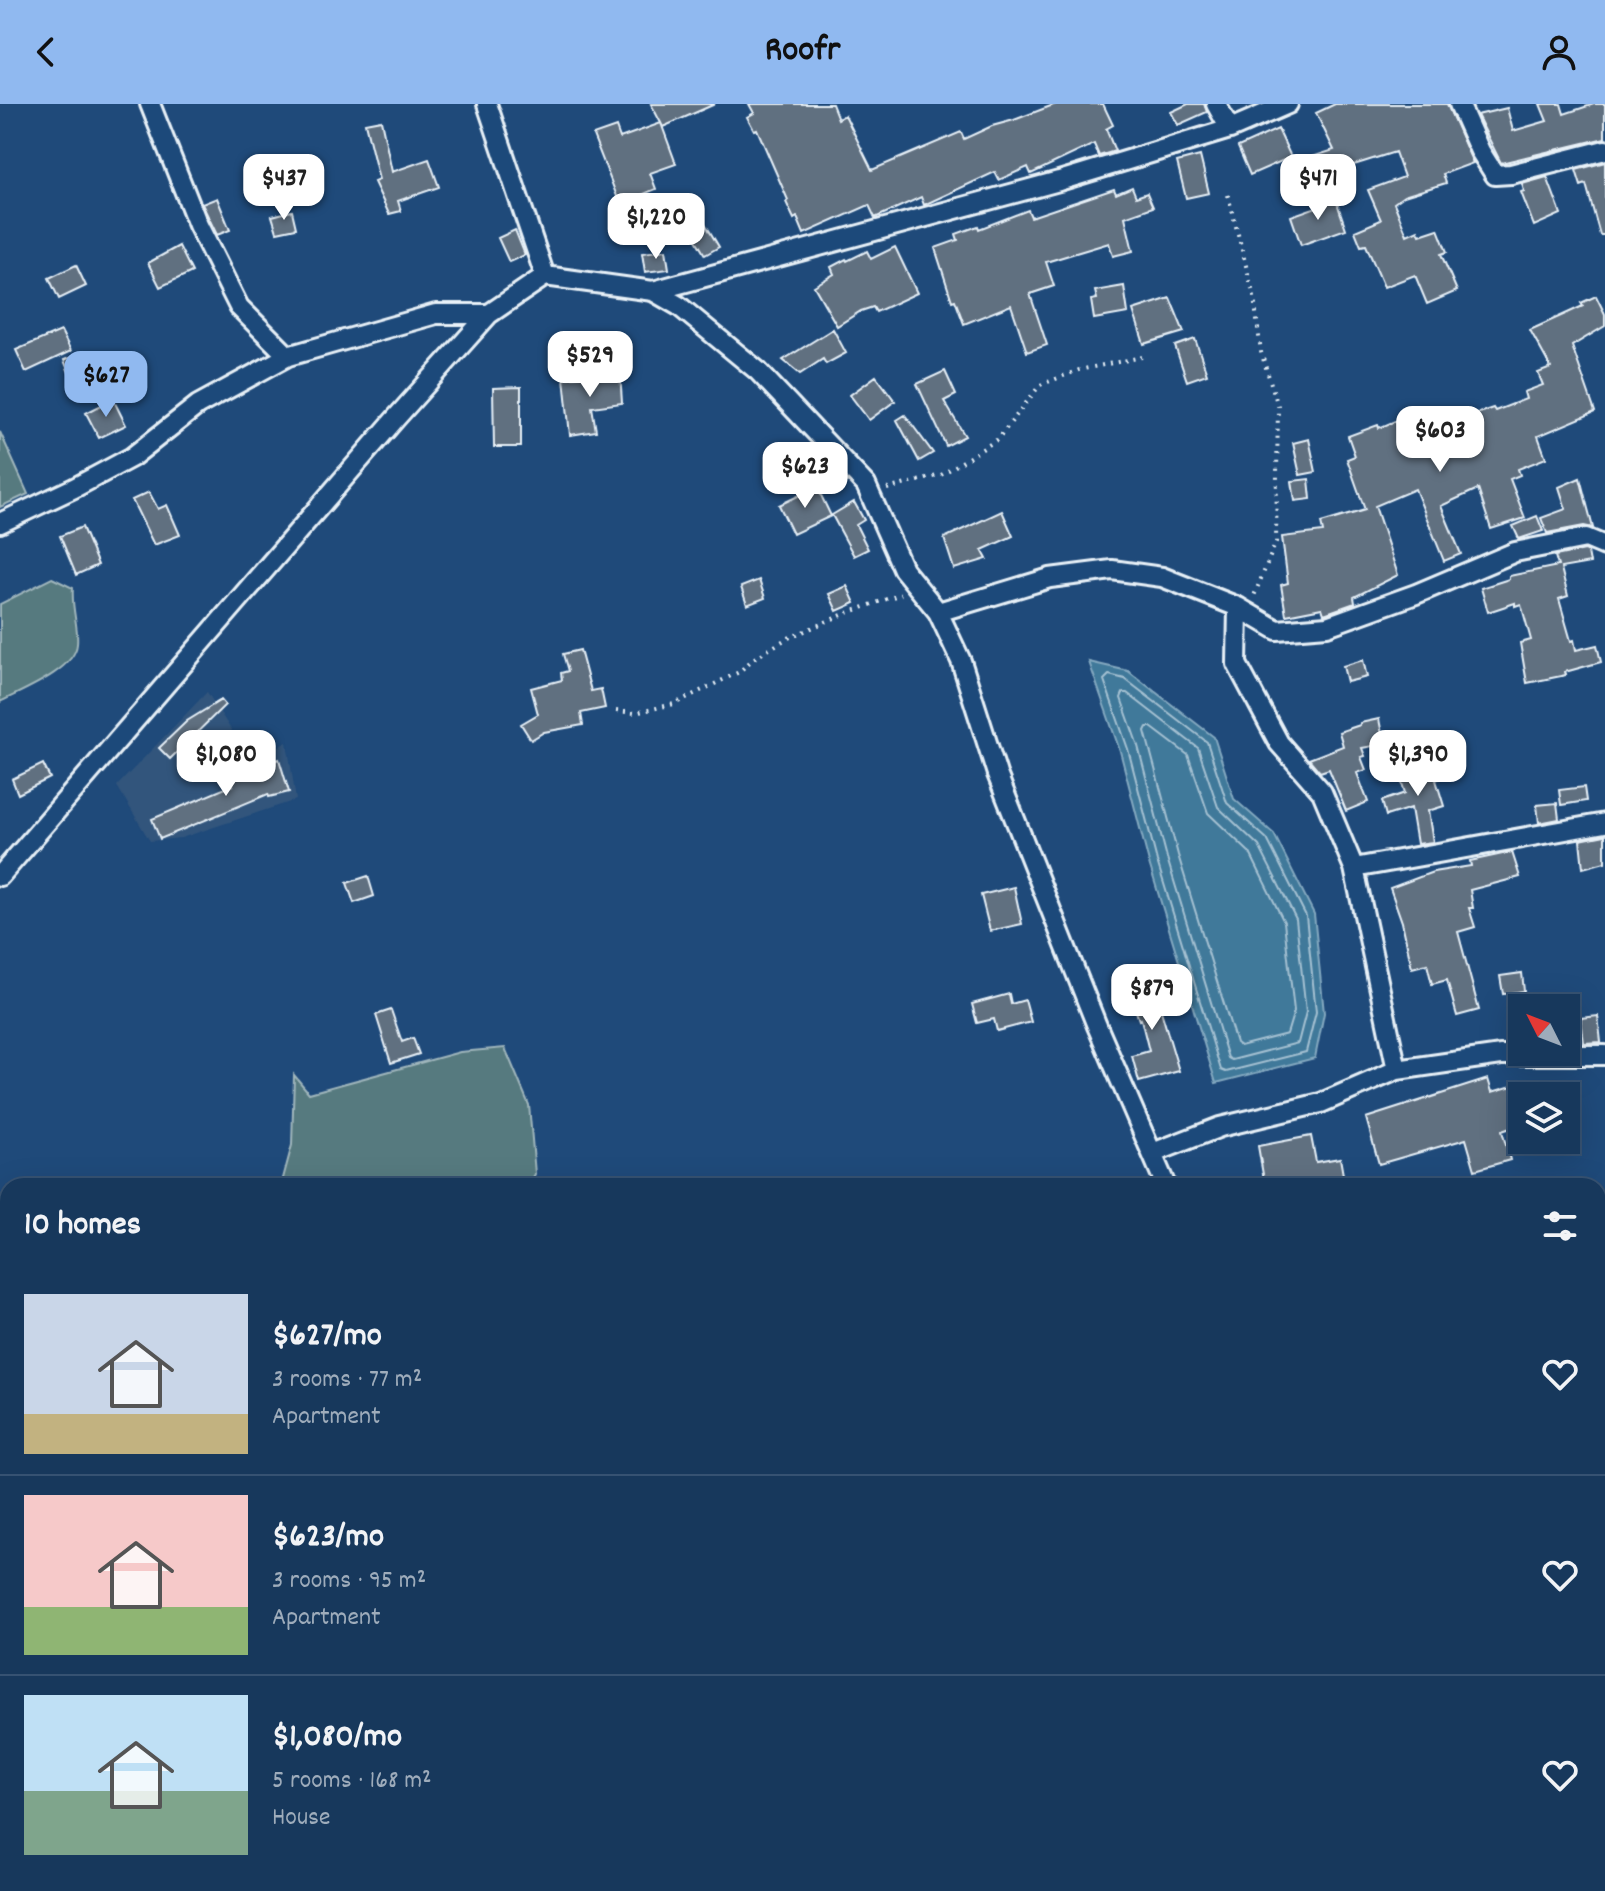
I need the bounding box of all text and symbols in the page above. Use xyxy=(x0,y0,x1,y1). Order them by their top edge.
text: Roofr xyxy=(765,26,840,78)
icon: back xyxy=(24,30,68,74)
icon: person xyxy=(1537,30,1581,74)
pin: $437 xyxy=(237,154,331,222)
pin: $471 xyxy=(1271,154,1365,222)
text: $437 xyxy=(261,161,307,198)
text: $471 xyxy=(1298,161,1338,198)
pin: $1,220 xyxy=(591,193,721,261)
text: $1,220 xyxy=(626,200,686,237)
pin: $529 xyxy=(543,331,637,399)
text: $529 xyxy=(566,338,614,375)
pin: $627 xyxy=(59,351,153,419)
text: $627 xyxy=(82,358,130,395)
pin: $603 xyxy=(1393,406,1487,474)
text: $603 xyxy=(1414,413,1466,450)
pin: $623 xyxy=(758,442,852,510)
text: $623 xyxy=(781,449,829,486)
pin: $1,080 xyxy=(161,730,291,798)
pin: $1,390 xyxy=(1353,730,1483,798)
text: $1,080 xyxy=(195,737,257,774)
text: $1,390 xyxy=(1387,737,1449,774)
pin: $879 xyxy=(1105,964,1199,1032)
text: $879 xyxy=(1129,971,1175,1008)
north arrow xyxy=(1508,994,1580,1066)
map controls xyxy=(1508,994,1580,1154)
button: layers xyxy=(1508,1082,1580,1154)
text: 10 homes xyxy=(24,1202,141,1251)
icon: filters xyxy=(1538,1204,1582,1248)
text: $627/mo xyxy=(272,1313,382,1362)
icon: home xyxy=(88,1326,184,1422)
icon: heart xyxy=(1538,1352,1582,1396)
text: 3 rooms · 77 m² xyxy=(272,1362,422,1399)
text: Apartment xyxy=(272,1399,381,1436)
text: $623/mo xyxy=(272,1514,384,1563)
icon: home xyxy=(88,1527,184,1623)
icon: heart xyxy=(1538,1553,1582,1597)
text: 3 rooms · 95 m² xyxy=(272,1563,426,1600)
text: Apartment xyxy=(272,1600,381,1637)
text: $1,080/mo xyxy=(272,1714,402,1763)
icon: home xyxy=(88,1727,184,1823)
icon: heart xyxy=(1538,1753,1582,1797)
text: 5 rooms · 168 m² xyxy=(272,1763,432,1800)
text: House xyxy=(272,1800,330,1837)

